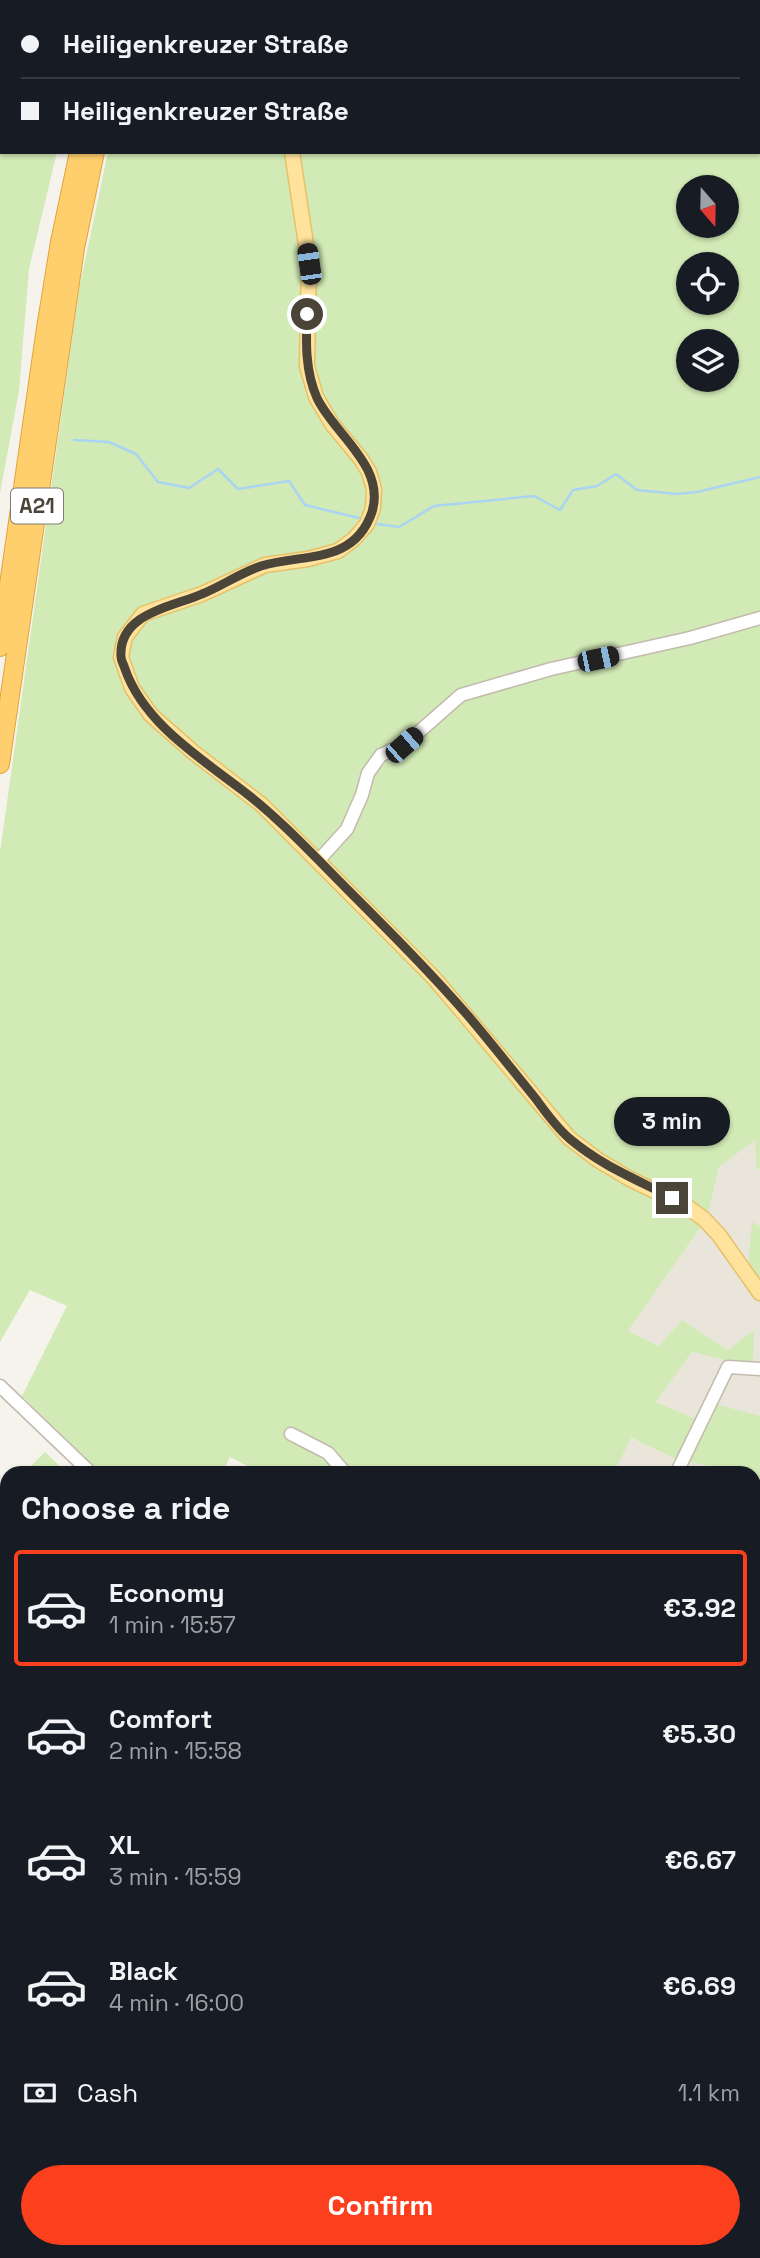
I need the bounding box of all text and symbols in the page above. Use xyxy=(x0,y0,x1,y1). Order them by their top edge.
text: Heiligenkreuzer Straße xyxy=(63,27,349,61)
text: Heiligenkreuzer Straße xyxy=(63,94,349,128)
north arrow xyxy=(676,175,738,238)
map controls xyxy=(676,175,739,392)
car xyxy=(296,242,323,286)
button: locate xyxy=(676,252,739,315)
route start xyxy=(291,298,323,330)
button: layers xyxy=(676,329,739,392)
road number: A21 xyxy=(11,489,63,524)
car xyxy=(576,644,621,674)
car xyxy=(382,723,427,767)
callout: 3 min xyxy=(614,1096,730,1146)
text: 3 min xyxy=(642,1106,702,1136)
route end xyxy=(656,1182,688,1214)
text: Choose a ride xyxy=(21,1488,231,1528)
text: Economy xyxy=(109,1576,225,1610)
icon: car xyxy=(25,1577,88,1640)
text: €3.92 xyxy=(663,1591,736,1625)
text: 1 min · 15:57 xyxy=(109,1610,236,1640)
text: Comfort xyxy=(109,1702,212,1736)
icon: car xyxy=(25,1703,88,1766)
text: €5.30 xyxy=(662,1717,736,1751)
text: 2 min · 15:58 xyxy=(109,1736,242,1766)
text: XL xyxy=(109,1828,140,1862)
icon: car xyxy=(25,1829,88,1892)
text: €6.67 xyxy=(665,1843,736,1877)
text: 3 min · 15:59 xyxy=(109,1862,242,1892)
text: Black xyxy=(109,1954,178,1988)
icon: car xyxy=(25,1955,88,2018)
text: €6.69 xyxy=(663,1969,736,2003)
text: 4 min · 16:00 xyxy=(109,1988,244,2018)
icon: cash xyxy=(21,2074,59,2112)
text: Cash xyxy=(77,2076,138,2110)
text: 1.1 km xyxy=(678,2078,740,2108)
button: Confirm xyxy=(21,2165,740,2245)

